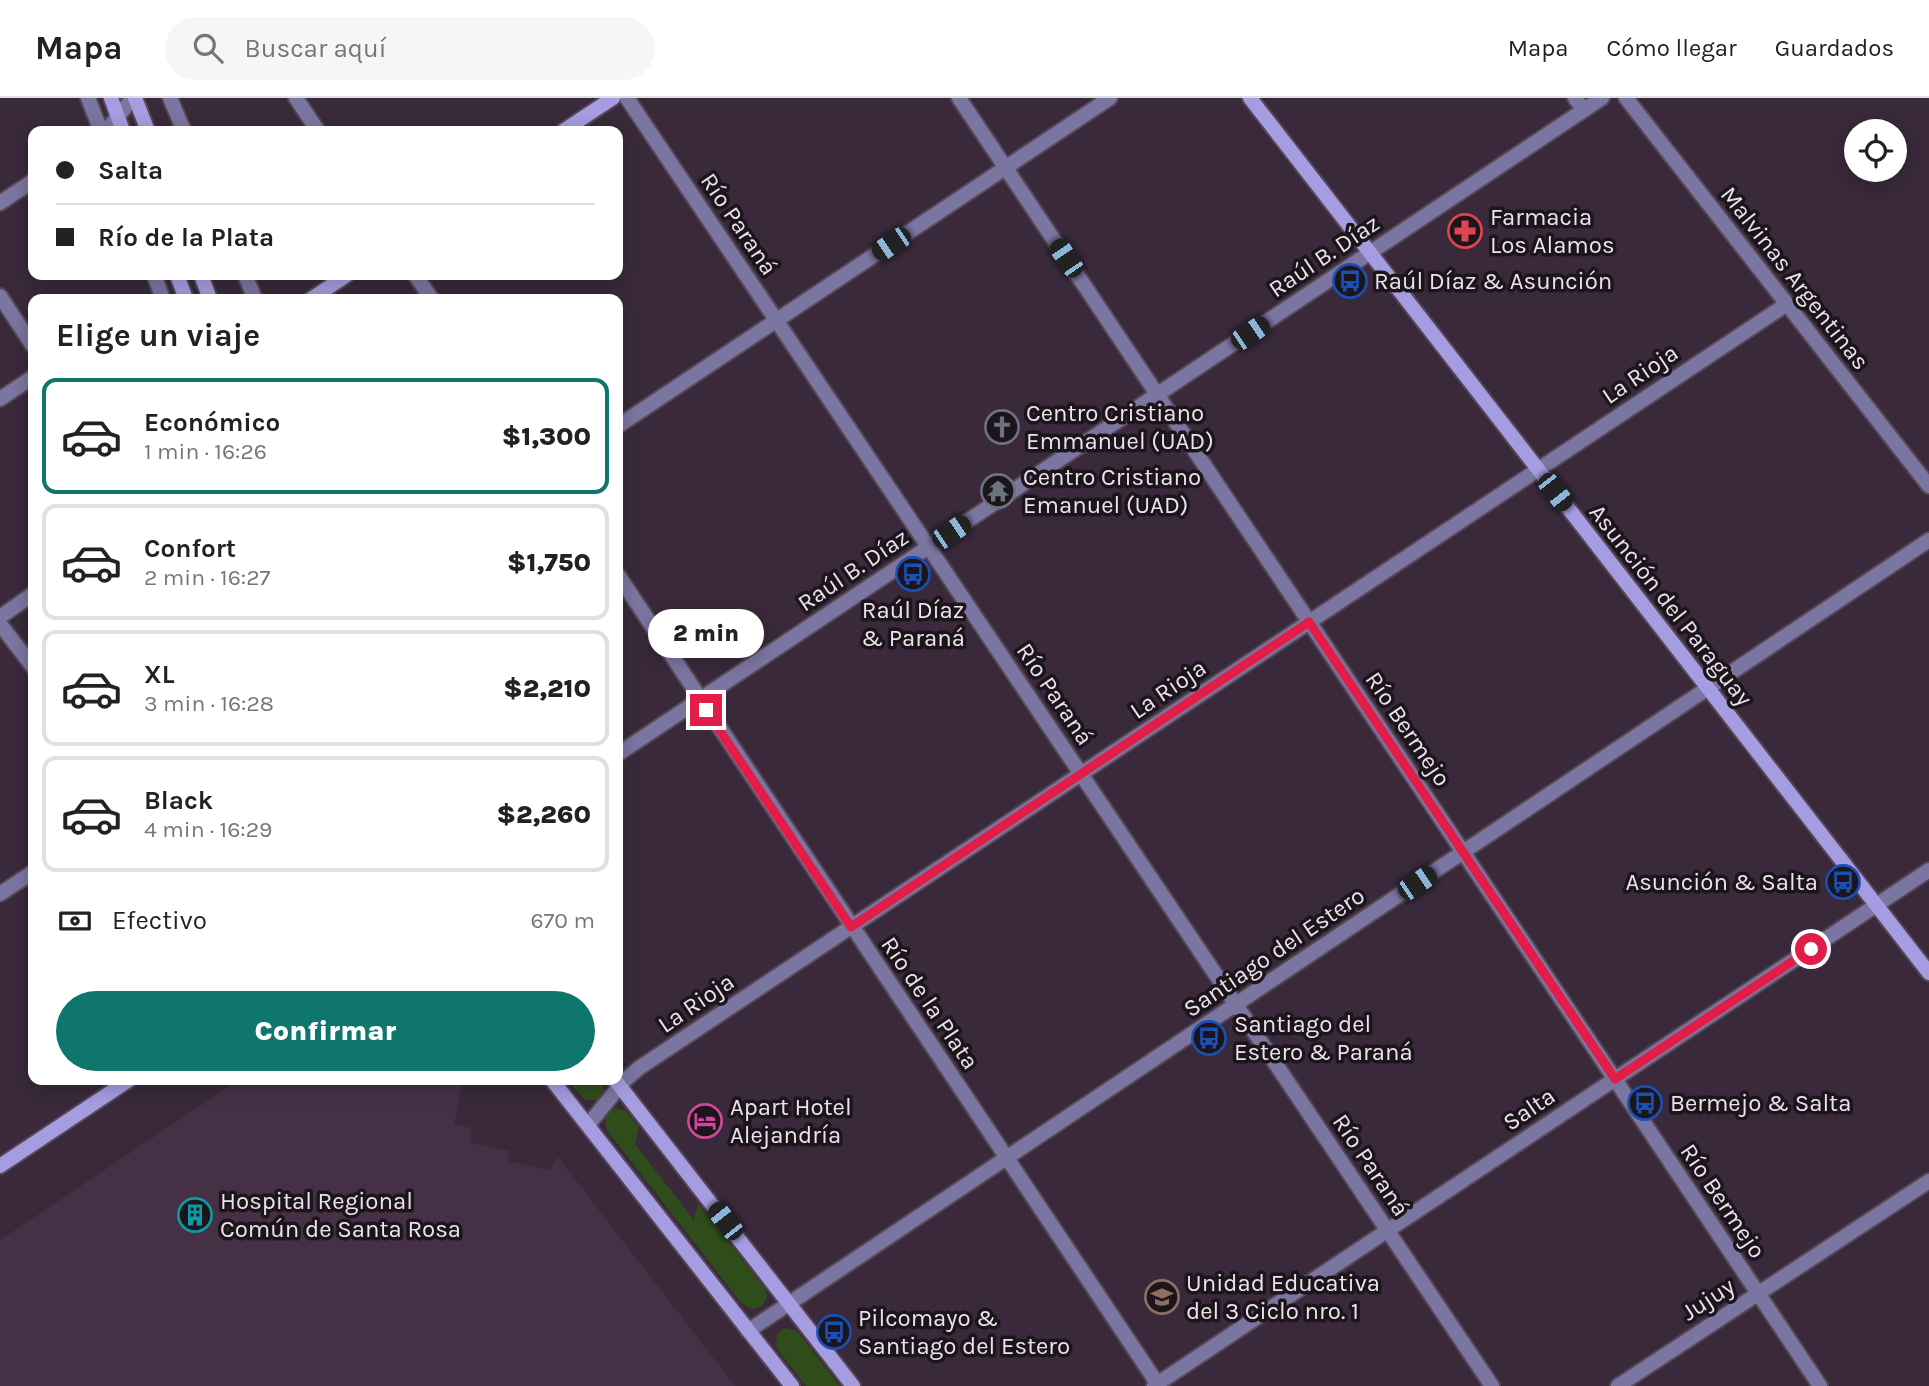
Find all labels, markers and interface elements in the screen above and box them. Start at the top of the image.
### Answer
search box [165,17,655,80]
text: Mapa [35,29,123,67]
icon: search [189,29,227,67]
text: Buscar aquí [245,33,386,64]
text: Mapa [1508,34,1568,62]
text: Cómo llegar [1606,34,1737,62]
text: Guardados [1775,34,1894,62]
map controls [1844,119,1907,182]
button: locate [1844,119,1907,182]
text: Salta [98,155,163,186]
street label: Río Paraná [695,168,783,280]
street label: Malvinas Argentinas [1715,181,1875,375]
place label: Farmacia Los Alamos [1490,203,1615,259]
street label: Raúl B. Díaz [1263,209,1385,303]
pharmacy icon: Farmacia Los Alamos [1446,212,1484,250]
text: Río de la Plata [98,222,274,253]
car [868,224,915,264]
car [1046,235,1087,281]
bus stop icon: Raúl Díaz & Asunción [1331,262,1369,300]
place label: Raúl Díaz & Asunción [1374,267,1612,295]
car [1227,313,1274,353]
text: Elige un viaje [56,317,260,354]
street label: La Rioja [1597,338,1683,410]
place label: Centro Cristiano Emmanuel (UAD) [1026,399,1214,455]
icon: car [60,405,123,468]
text: Económico [144,407,280,438]
church icon: Centro Cristiano Emmanuel (UAD) [983,408,1021,446]
text: $1,300 [502,421,591,452]
text: 1 min · 16:26 [144,438,267,465]
place label: Centro Cristiano Emanuel (UAD) [1023,463,1201,519]
car [1534,469,1577,515]
temple icon: Centro Cristiano Emanuel (UAD) [979,472,1017,510]
street label: Asunción del Paraguay [1584,499,1758,711]
car [928,512,975,552]
street label: Raúl B. Díaz [792,523,914,617]
icon: car [60,531,123,594]
text: Confort [144,533,236,564]
text: $1,750 [507,547,591,578]
bus stop icon: Raúl Díaz & Paraná [894,555,932,593]
text: 2 min · 16:27 [144,564,270,591]
place label: Raúl Díaz & Paraná [861,596,965,652]
callout: 2 min [648,608,764,658]
text: 2 min [673,620,739,647]
street label: Río Paraná [1011,638,1099,750]
street label: La Rioja [1125,653,1211,725]
icon: car [60,657,123,720]
text: XL [144,659,175,690]
street label: Río Bermejo [1359,666,1457,792]
text: $2,210 [503,673,591,704]
text: 3 min · 16:28 [144,690,274,717]
route end [690,694,722,726]
icon: car [60,783,123,846]
text: Black [144,785,213,816]
text: $2,260 [497,799,591,830]
text: 4 min · 16:29 [144,816,272,843]
car [1394,863,1441,903]
bus stop icon: Asunción & Salta [1824,863,1862,901]
place label: Asunción & Salta [1625,868,1818,896]
street label: Santiago del Estero [1178,881,1370,1023]
icon: cash [56,902,94,940]
text: Efectivo [112,905,207,936]
text: 670 m [530,907,595,934]
street label: Río de la Plata [875,931,985,1075]
route start [1795,933,1827,965]
street label: La Rioja [653,967,739,1039]
button: Confirmar [56,991,595,1071]
place label: Santiago del Estero & Paraná [1234,1010,1413,1066]
bus stop icon: Santiago del Estero & Paraná [1190,1019,1228,1057]
street label: Salta [1498,1082,1560,1136]
bus stop icon: Bermejo & Salta [1626,1084,1664,1122]
place label: Bermejo & Salta [1670,1089,1851,1117]
place label: Apart Hotel Alejandría [730,1093,852,1149]
hotel icon: Apart Hotel Alejandría [686,1102,724,1140]
street label: Río Paraná [1327,1109,1415,1221]
street label: Río Bermejo [1674,1138,1772,1264]
place label: Hospital Regional Común de Santa Rosa [220,1187,461,1243]
building icon: Hospital Regional Común de Santa Rosa [176,1196,214,1234]
car [704,1198,747,1244]
place label: Unidad Educativa del 3 Ciclo nro. 1 [1186,1269,1380,1325]
street label: Jujuy [1676,1272,1740,1326]
school or university icon: Unidad Educativa del 3 Ciclo nro. 1 [1143,1278,1181,1316]
place label: Pilcomayo & Santiago del Estero [858,1304,1070,1360]
bus stop icon: Pilcomayo & Santiago del Estero [815,1313,853,1351]

